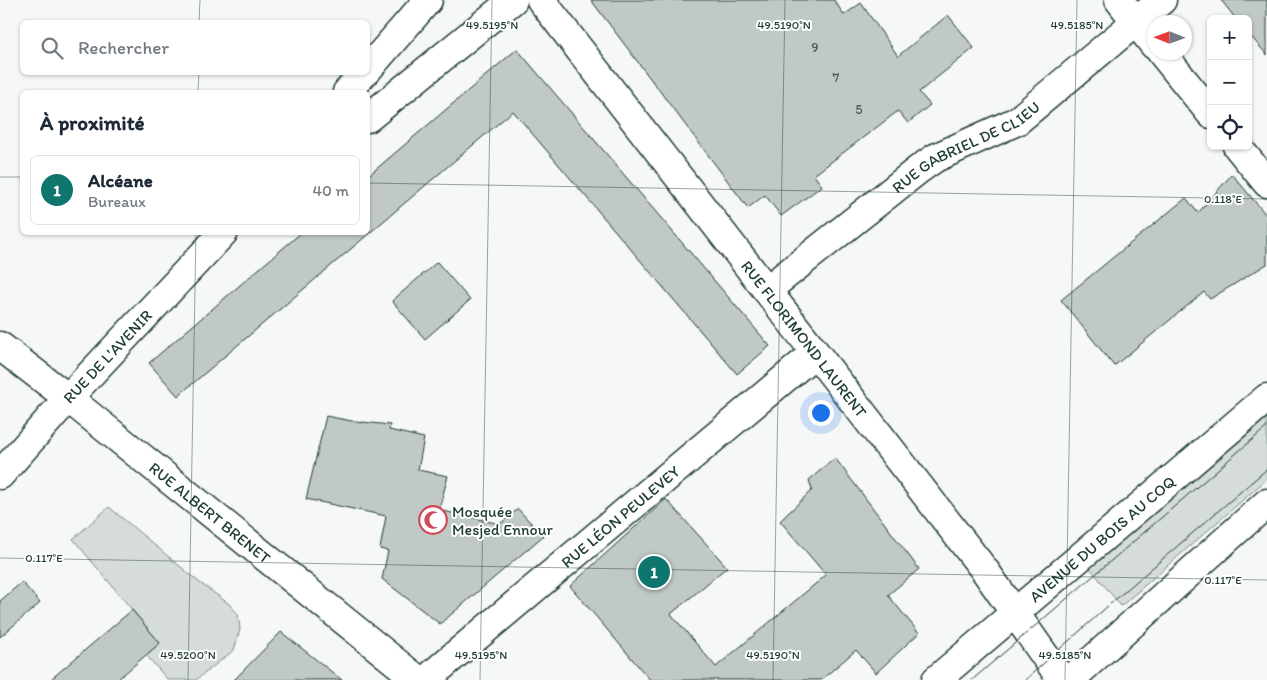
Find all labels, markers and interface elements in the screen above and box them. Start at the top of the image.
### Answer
north arrow [1147,15,1192,60]
map controls [1207,15,1252,150]
button: + [1207,15,1252,60]
text: 49.5195°N [466,18,518,32]
text: 49.5190°N [757,18,811,32]
text: 49.5185°N [1051,18,1103,32]
search box [20,20,370,75]
icon: search [38,34,66,62]
text: Rechercher [78,36,169,59]
house number: 9 [811,39,819,56]
button: − [1207,60,1252,105]
house number: 7 [833,69,840,86]
street label: RUE GABRIEL DE CLIEU [888,97,1043,197]
house number: 5 [855,101,863,118]
button: locate [1207,105,1252,150]
text: À proximité [40,110,145,135]
text: Alcéane [88,169,153,192]
text: 1 [53,181,61,200]
text: 40 m [312,181,349,200]
text: Bureaux [88,192,146,211]
text: 0.118°E [1204,192,1242,206]
street label: RUE FLORIMOND LAURENT [738,256,871,421]
street label: RUE DE L'AVENIR [59,305,156,407]
your location [808,400,834,426]
street label: RUE ALBERT BRENET [145,458,275,567]
street label: RUE LÉON PEULEVEY [557,461,683,571]
street label: AVENUE DU BOIS AU COQ [1025,471,1179,606]
place label: Mosquée Mesjed Ennour [452,502,553,539]
mosque icon: Mosquée Mesjed Ennour [418,505,448,535]
text: 0.117°E [25,551,63,565]
pin: 1 [638,553,670,591]
text: 0.117°E [1204,573,1242,587]
text: 49.5200°N [160,648,216,662]
text: 49.5195°N [455,648,507,662]
text: 49.5190°N [746,648,800,662]
text: 49.5185°N [1039,648,1091,662]

